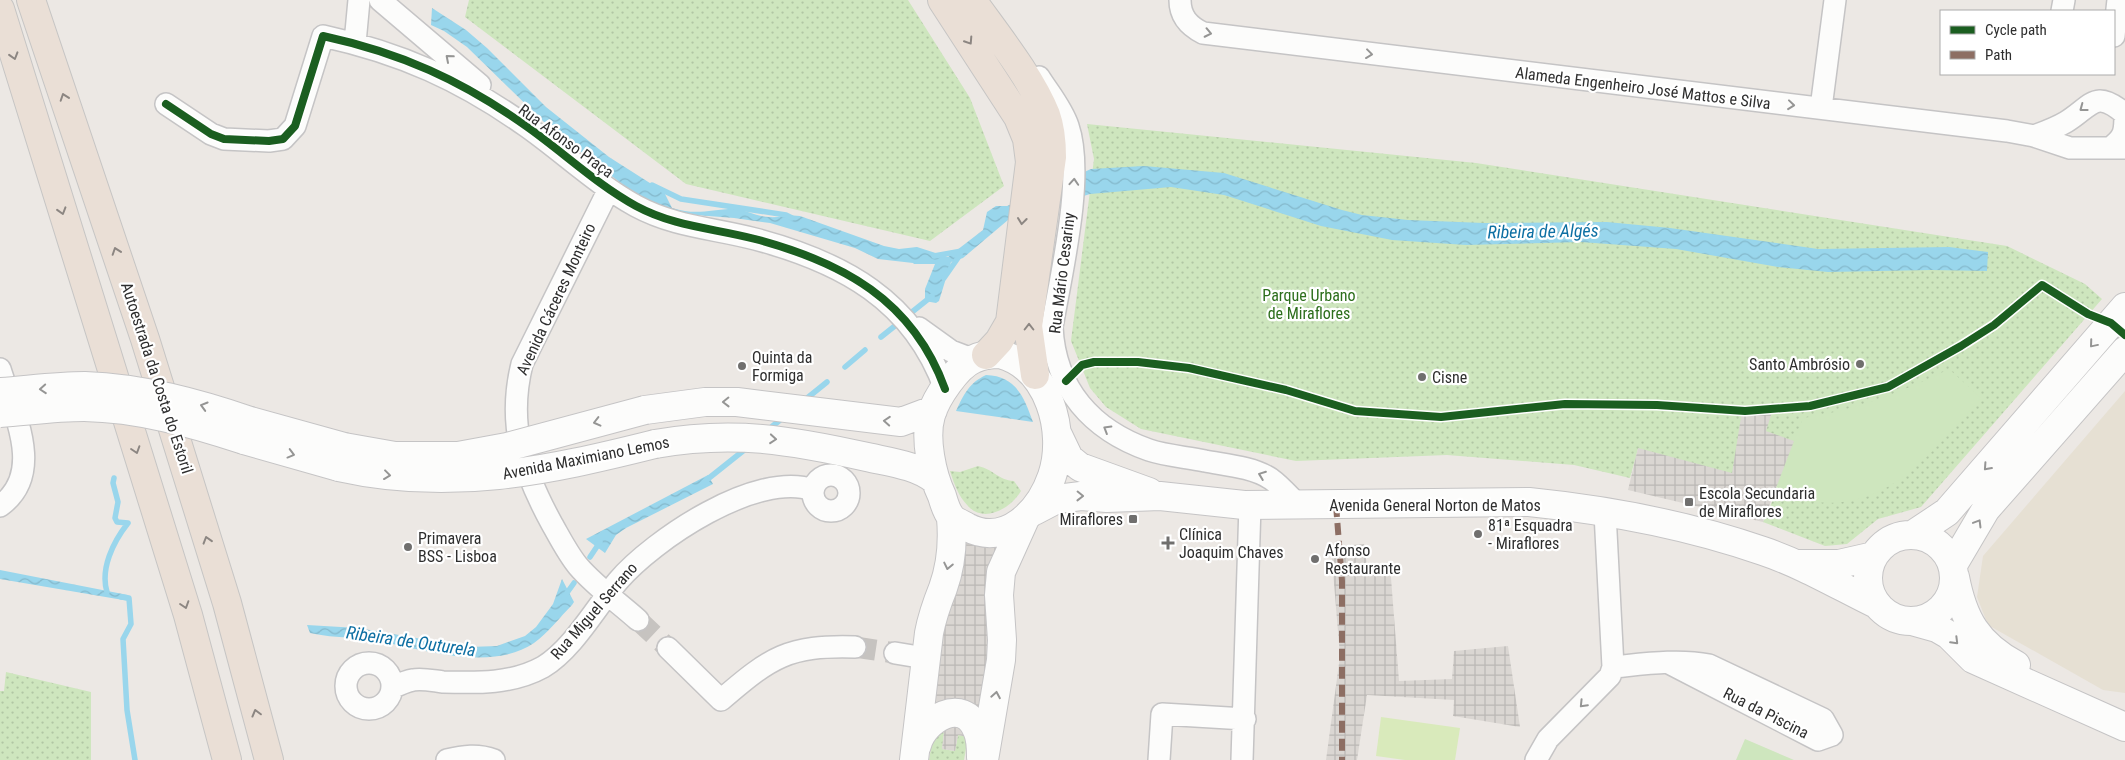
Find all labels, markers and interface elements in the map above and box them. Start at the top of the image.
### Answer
legend [1940,10,2115,75]
text: Cycle path [1985,21,2047,39]
one-way arrow [1203,28,1212,38]
one-way arrow [963,35,972,44]
text: Path [1985,46,2012,64]
one-way arrow [1365,48,1373,59]
one-way arrow [9,51,19,59]
one-way arrow [446,54,455,63]
street label: Alameda Engenheiro José Mattos e Silva [1514,63,1772,113]
one-way arrow [60,93,70,102]
one-way arrow [1787,99,1795,110]
street label: Rua Afonso Praça [515,100,617,182]
one-way arrow [2079,102,2089,111]
one-way arrow [1068,178,1079,186]
one-way arrow [56,207,66,215]
street label: Rua Mário Cesariny [1045,211,1079,335]
one-way arrow [1017,218,1028,226]
street label: Avenida Cáceres Monteiro [512,220,600,378]
water label: Ribeira de Algés [1487,220,1599,242]
one-way arrow [112,247,122,256]
street label: Autoestrada da Costa do Estoril [117,280,197,476]
park label: Parque Urbano de Miraflores [1262,286,1356,323]
one-way arrow [1024,323,1034,330]
one-way arrow [2090,338,2098,347]
place label: Quinta da Formiga [752,348,812,385]
place label: Santo Ambrósio [1749,355,1850,374]
marker: Santo Ambrósio [1854,358,1866,370]
marker: Quinta da Formiga [736,360,748,372]
place label: Cisne [1432,368,1467,387]
marker: Cisne [1416,371,1428,383]
one-way arrow [39,384,47,395]
one-way arrow [722,397,730,407]
one-way arrow [200,401,208,411]
one-way arrow [883,415,891,426]
one-way arrow [593,416,602,427]
one-way arrow [1103,426,1112,436]
street label: Avenida Maximiano Lemos [501,432,671,484]
one-way arrow [769,433,777,444]
one-way arrow [130,445,140,454]
one-way arrow [286,449,294,459]
one-way arrow [1984,462,1993,471]
one-way arrow [383,469,391,480]
one-way arrow [1258,471,1266,481]
place label: Escola Secundaria de Miraflores [1699,484,1815,521]
one-way arrow [1076,491,1084,501]
street label: Avenida General Norton de Matos [1329,496,1541,515]
marker: Escola Secundaria de Miraflores [1683,496,1695,508]
place label: Miraflores [1059,510,1123,529]
marker: Miraflores [1127,513,1139,525]
place label: 81ª Esquadra - Miraflores [1488,516,1573,553]
one-way arrow [1972,519,1982,528]
place label: Clínica Joaquim Chaves [1179,525,1283,562]
marker: 81ª Esquadra - Miraflores [1472,528,1484,540]
place label: Primavera BSS - Lisboa [418,529,497,566]
one-way arrow [203,536,213,544]
marker: Clínica Joaquim Chaves [1161,536,1175,550]
marker: Primavera BSS - Lisboa [402,541,414,553]
place label: Afonso Restaurante [1325,541,1401,578]
marker: Afonso Restaurante [1309,553,1321,565]
street label: Rua Miguel Serrano [547,559,641,663]
one-way arrow [944,562,954,571]
one-way arrow [179,600,189,609]
water label: Ribeira de Outurela [345,622,477,660]
one-way arrow [1949,635,1958,644]
street label: Rua da Piscina [1720,683,1812,743]
one-way arrow [990,690,1000,699]
one-way arrow [1580,698,1589,707]
one-way arrow [252,709,262,717]

